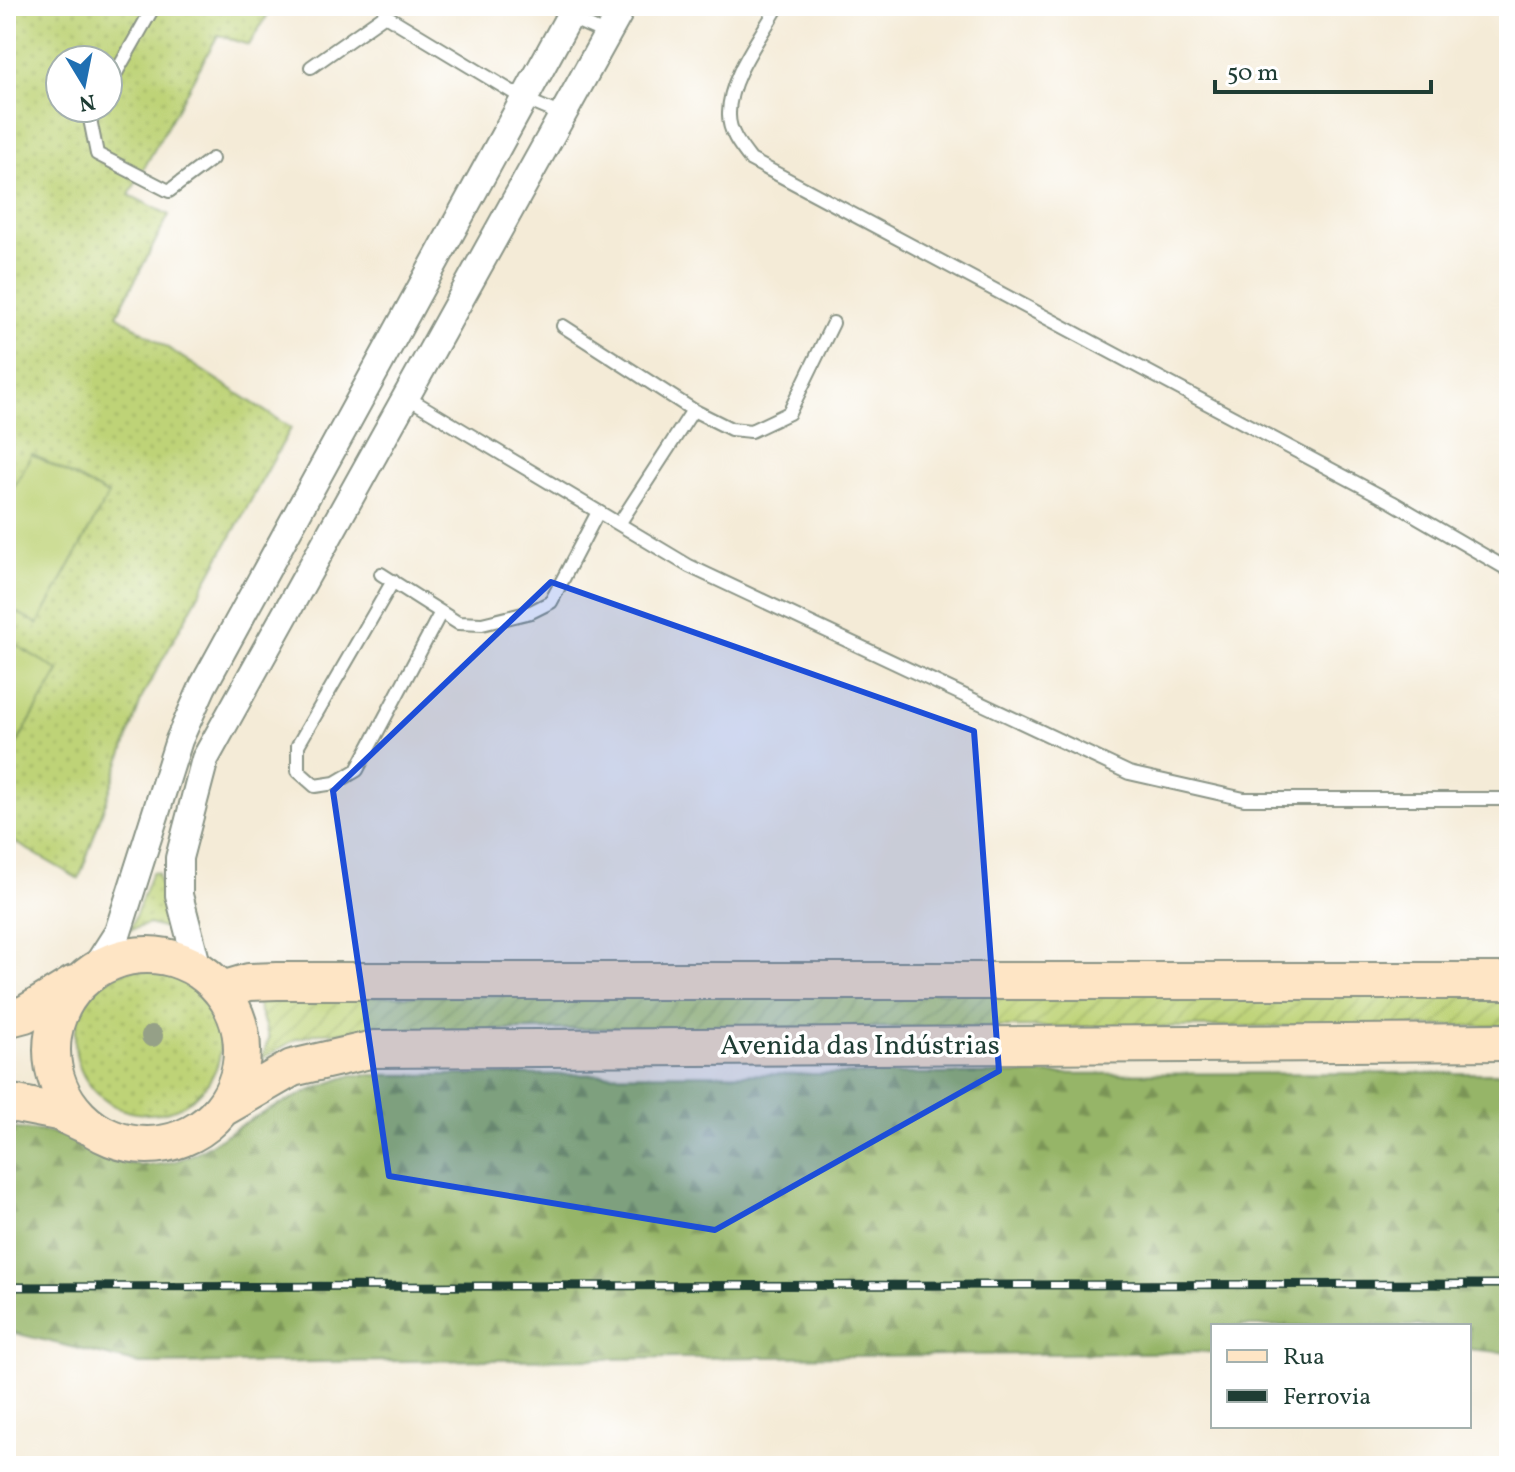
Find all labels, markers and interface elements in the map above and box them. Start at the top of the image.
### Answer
north arrow [44,44,124,124]
scale bar [1215,44,1431,94]
text: 50 m [1227,57,1279,91]
text: N [76,85,98,118]
street label: Avenida das Indústrias [720,1027,1000,1066]
legend [1211,1324,1471,1428]
text: Rua [1283,1341,1325,1375]
text: Ferrovia [1283,1381,1371,1415]

